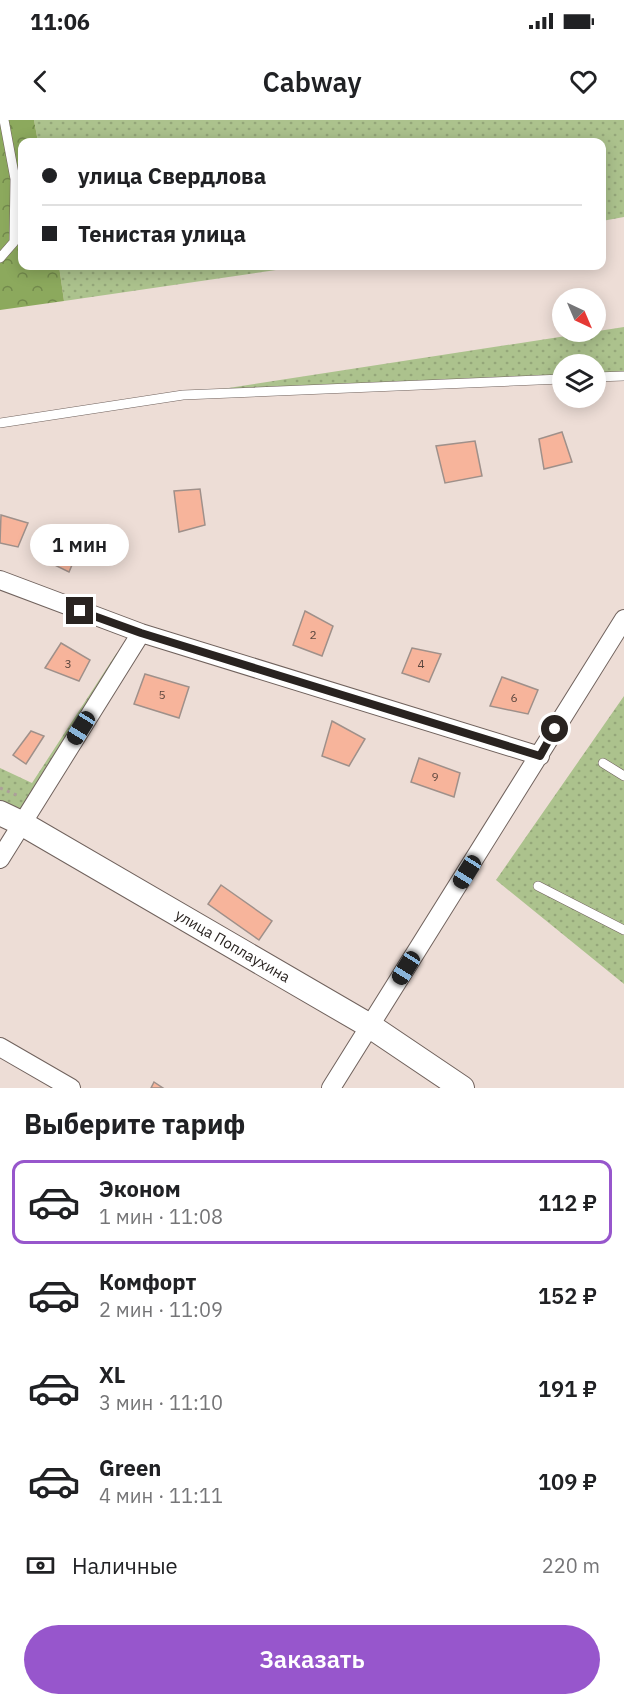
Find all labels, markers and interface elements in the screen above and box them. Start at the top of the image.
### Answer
text: 11:06 [30,7,90,36]
text: Cabway [262,64,362,99]
icon: back [24,65,57,98]
icon: heart [567,65,600,98]
text: улица Свердлова [78,161,266,190]
text: Тенистая улица [78,219,246,248]
north arrow [552,288,606,342]
map controls [552,288,606,408]
button: layers [552,354,606,408]
callout: 1 мин [31,524,130,566]
text: 1 мин [52,531,107,558]
route end [66,597,93,624]
house number: 2 [309,627,317,642]
house number: 3 [64,656,72,671]
house number: 4 [417,656,425,671]
house number: 5 [158,687,166,702]
house number: 6 [510,690,518,705]
car [64,708,98,748]
route start [541,715,568,742]
house number: 9 [431,769,439,784]
car [450,852,484,892]
street label: улица Поплаухина [172,905,294,986]
car [389,948,423,988]
text: Выберите тариф [24,1106,245,1141]
text: Эконом [99,1174,181,1203]
icon: car [27,1175,81,1229]
text: 112 ₽ [538,1188,597,1217]
text: 1 мин · 11:08 [99,1203,223,1230]
text: Комфорт [99,1267,196,1296]
icon: car [27,1268,81,1322]
text: 152 ₽ [538,1281,597,1310]
text: 2 мин · 11:09 [99,1296,223,1323]
text: XL [99,1360,125,1389]
icon: car [27,1361,81,1415]
text: 191 ₽ [538,1374,597,1403]
text: 3 мин · 11:10 [99,1389,223,1416]
text: Green [99,1453,161,1482]
icon: car [27,1454,81,1508]
text: 109 ₽ [538,1467,597,1496]
text: 4 мин · 11:11 [99,1482,223,1509]
icon: cash [24,1549,57,1582]
text: Наличные [72,1551,178,1580]
text: 220 m [542,1552,600,1579]
button: Заказать [24,1625,600,1694]

